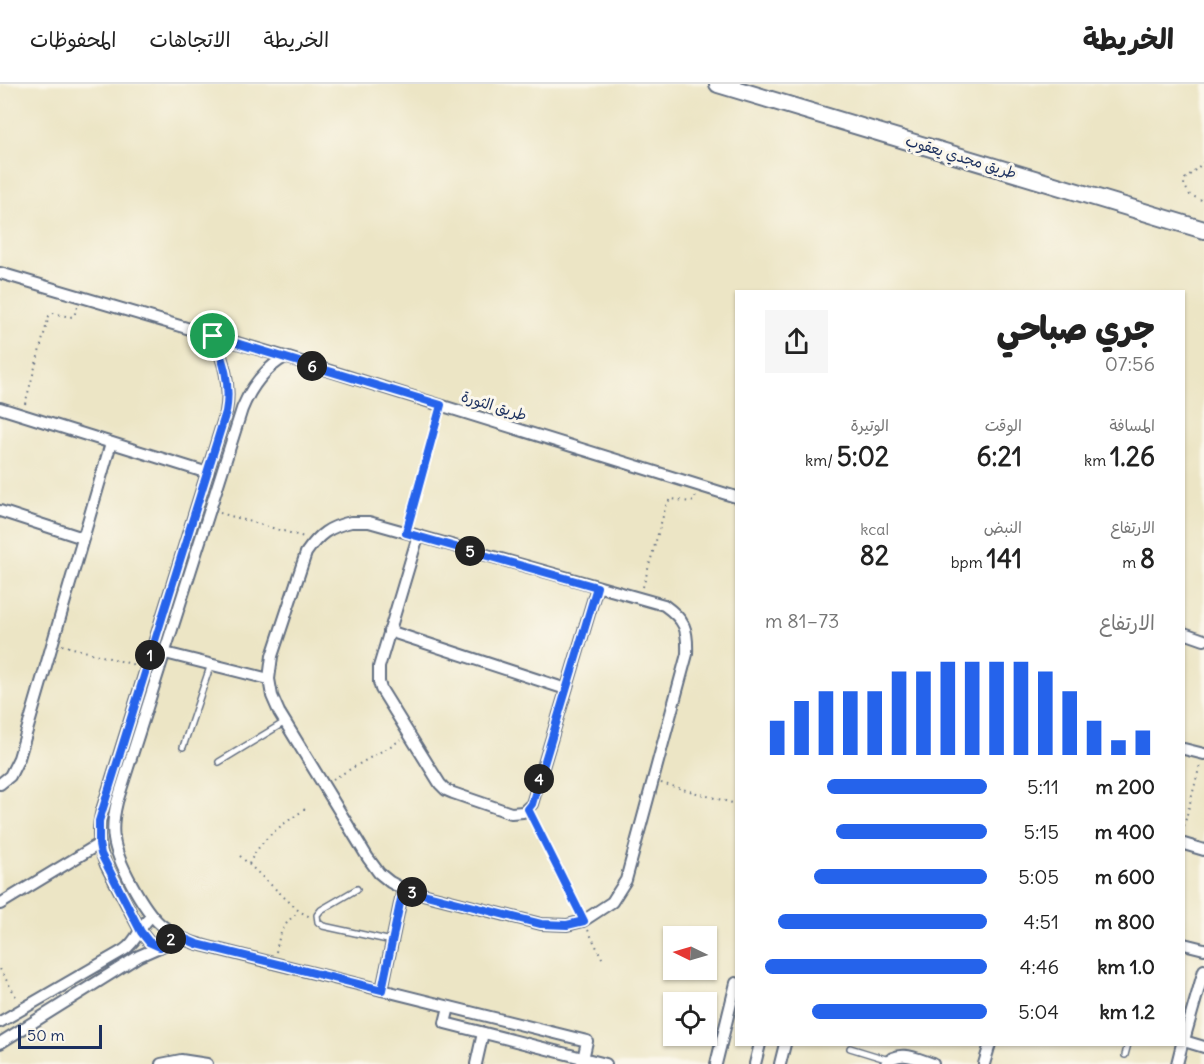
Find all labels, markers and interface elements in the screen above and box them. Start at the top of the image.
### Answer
text: الخريطة [1083,21,1174,57]
text: المحفوظات [30,26,116,53]
text: الاتجاهات [149,26,231,53]
text: الخريطة [264,26,329,53]
street label: طريق مجدي يعقوب [903,131,1019,184]
text: جري صباحي [997,307,1155,349]
pin [187,310,238,361]
button: share [765,310,828,373]
icon: arrive [196,319,229,352]
pin: 6 [297,351,327,381]
text: 07:56 [1105,351,1155,376]
text: 6 [307,356,317,376]
street label: طريق الثورة [459,387,529,425]
text: الوتيرة [850,415,889,435]
text: الوقت [985,415,1022,435]
text: المسافة [1109,415,1155,435]
text: 5:02 [837,440,889,473]
text: 6:21 [977,440,1022,473]
text: 1.26 [1110,440,1155,473]
text: /km [805,450,837,470]
text: km [1084,450,1110,470]
text: النبض [984,517,1022,537]
text: الارتفاع [1110,517,1155,537]
text: kcal [860,519,889,539]
pin: 5 [455,536,485,566]
text: 82 [860,539,889,572]
text: 5 [465,541,475,561]
text: 141 [987,542,1022,575]
text: 8 [1140,542,1155,575]
text: bpm [951,552,987,572]
text: m [1122,552,1140,572]
text: 73–81 m [765,608,839,633]
text: الارتفاع [1099,610,1155,635]
pin: 1 [135,640,165,670]
text: 1 [147,645,153,665]
pin: 4 [524,764,554,794]
text: 4 [534,769,544,789]
text: 5:11 [1027,774,1059,799]
text: 200 m [1095,774,1155,799]
text: 5:15 [1024,819,1059,844]
text: 400 m [1095,819,1155,844]
text: 5:05 [1018,864,1059,889]
text: 600 m [1095,864,1155,889]
pin: 3 [397,877,427,907]
text: 3 [407,882,417,902]
text: 4:51 [1023,909,1059,934]
text: 800 m [1095,909,1155,934]
pin: 2 [156,924,186,954]
north arrow [663,926,717,980]
map controls [663,926,717,1046]
text: 2 [167,929,175,949]
text: 4:46 [1020,954,1059,979]
text: 1.0 km [1097,954,1155,979]
button: locate [663,992,717,1046]
text: 5:04 [1018,999,1059,1024]
text: 1.2 km [1099,999,1155,1024]
scale bar [18,1022,102,1050]
text: 50 m [27,1025,65,1045]

